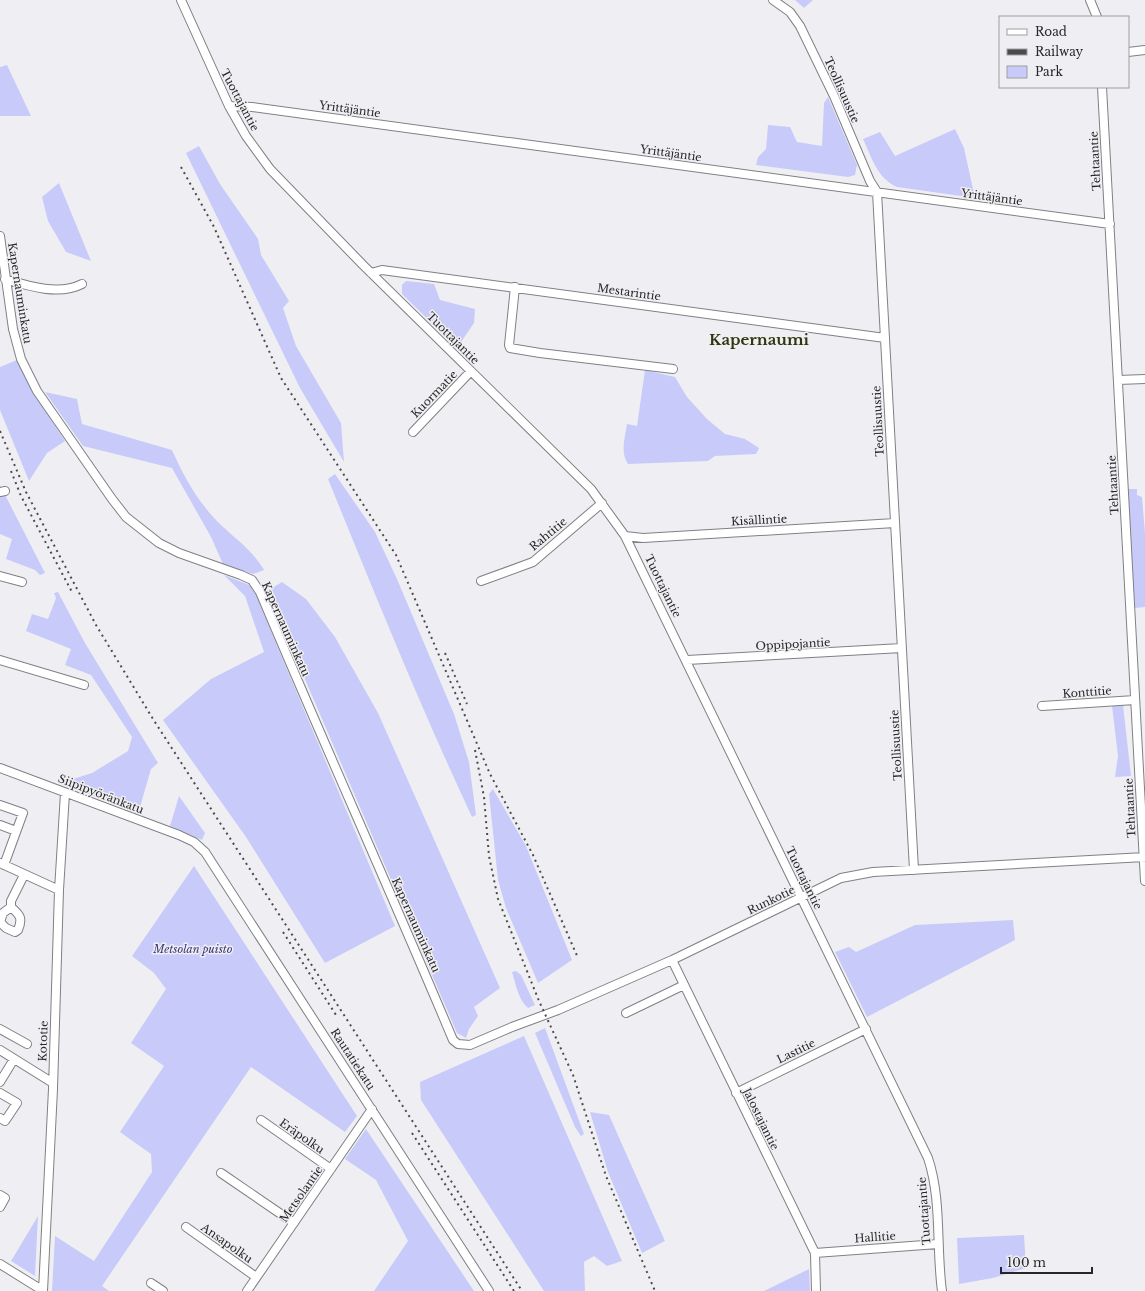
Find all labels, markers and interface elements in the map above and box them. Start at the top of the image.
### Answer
legend [999,16,1129,88]
text: Road [1035,24,1067,39]
text: Railway [1035,44,1084,59]
street label: Teollisuustie [821,55,863,125]
text: Park [1035,64,1063,79]
street label: Tuottajantie [218,67,262,133]
street label: Yrittäjäntie [317,98,382,120]
street label: Tehtaantie [1086,131,1104,191]
street label: Yrittäjäntie [638,142,703,164]
street label: Yrittäjäntie [959,186,1024,208]
street label: Kapernauminkatu [5,241,35,345]
street label: Mestarintie [596,281,662,303]
street label: Tuottajantie [424,309,482,367]
district label: Kapernaumi [709,330,809,349]
street label: Kuormatie [408,367,460,421]
street label: Teollisuustie [869,385,887,457]
street label: Tehtaantie [1104,455,1122,515]
street label: Kisällintie [731,512,787,528]
street label: Rahtitie [526,514,570,554]
street label: Tuottajantie [642,552,684,620]
street label: Kapernauminkatu [259,579,313,679]
street label: Oppipojantie [755,635,831,653]
street label: Konttitie [1062,683,1112,701]
street label: Teollisuustie [887,709,905,781]
street label: Siipipyöränkatu [56,771,146,817]
street label: Tehtaantie [1121,778,1139,838]
street label: Tuottajantie [783,844,825,912]
street label: Kapernauminkatu [389,875,443,975]
street label: Runkotie [745,882,797,918]
park label: Metsolan puisto [152,942,233,956]
street label: Kototie [35,1020,51,1062]
street label: Rautatiekatu [328,1025,379,1093]
street label: Lastitie [774,1036,818,1066]
street label: Jalostajantie [739,1084,782,1152]
street label: Eräpolku [277,1115,328,1157]
street label: Metsolantie [276,1163,326,1225]
street label: Tuottajantie [915,1176,933,1246]
street label: Ansapolku [198,1220,256,1266]
street label: Hallitie [854,1229,896,1245]
scale bar [1001,1249,1092,1275]
text: 100 m [1007,1255,1046,1270]

